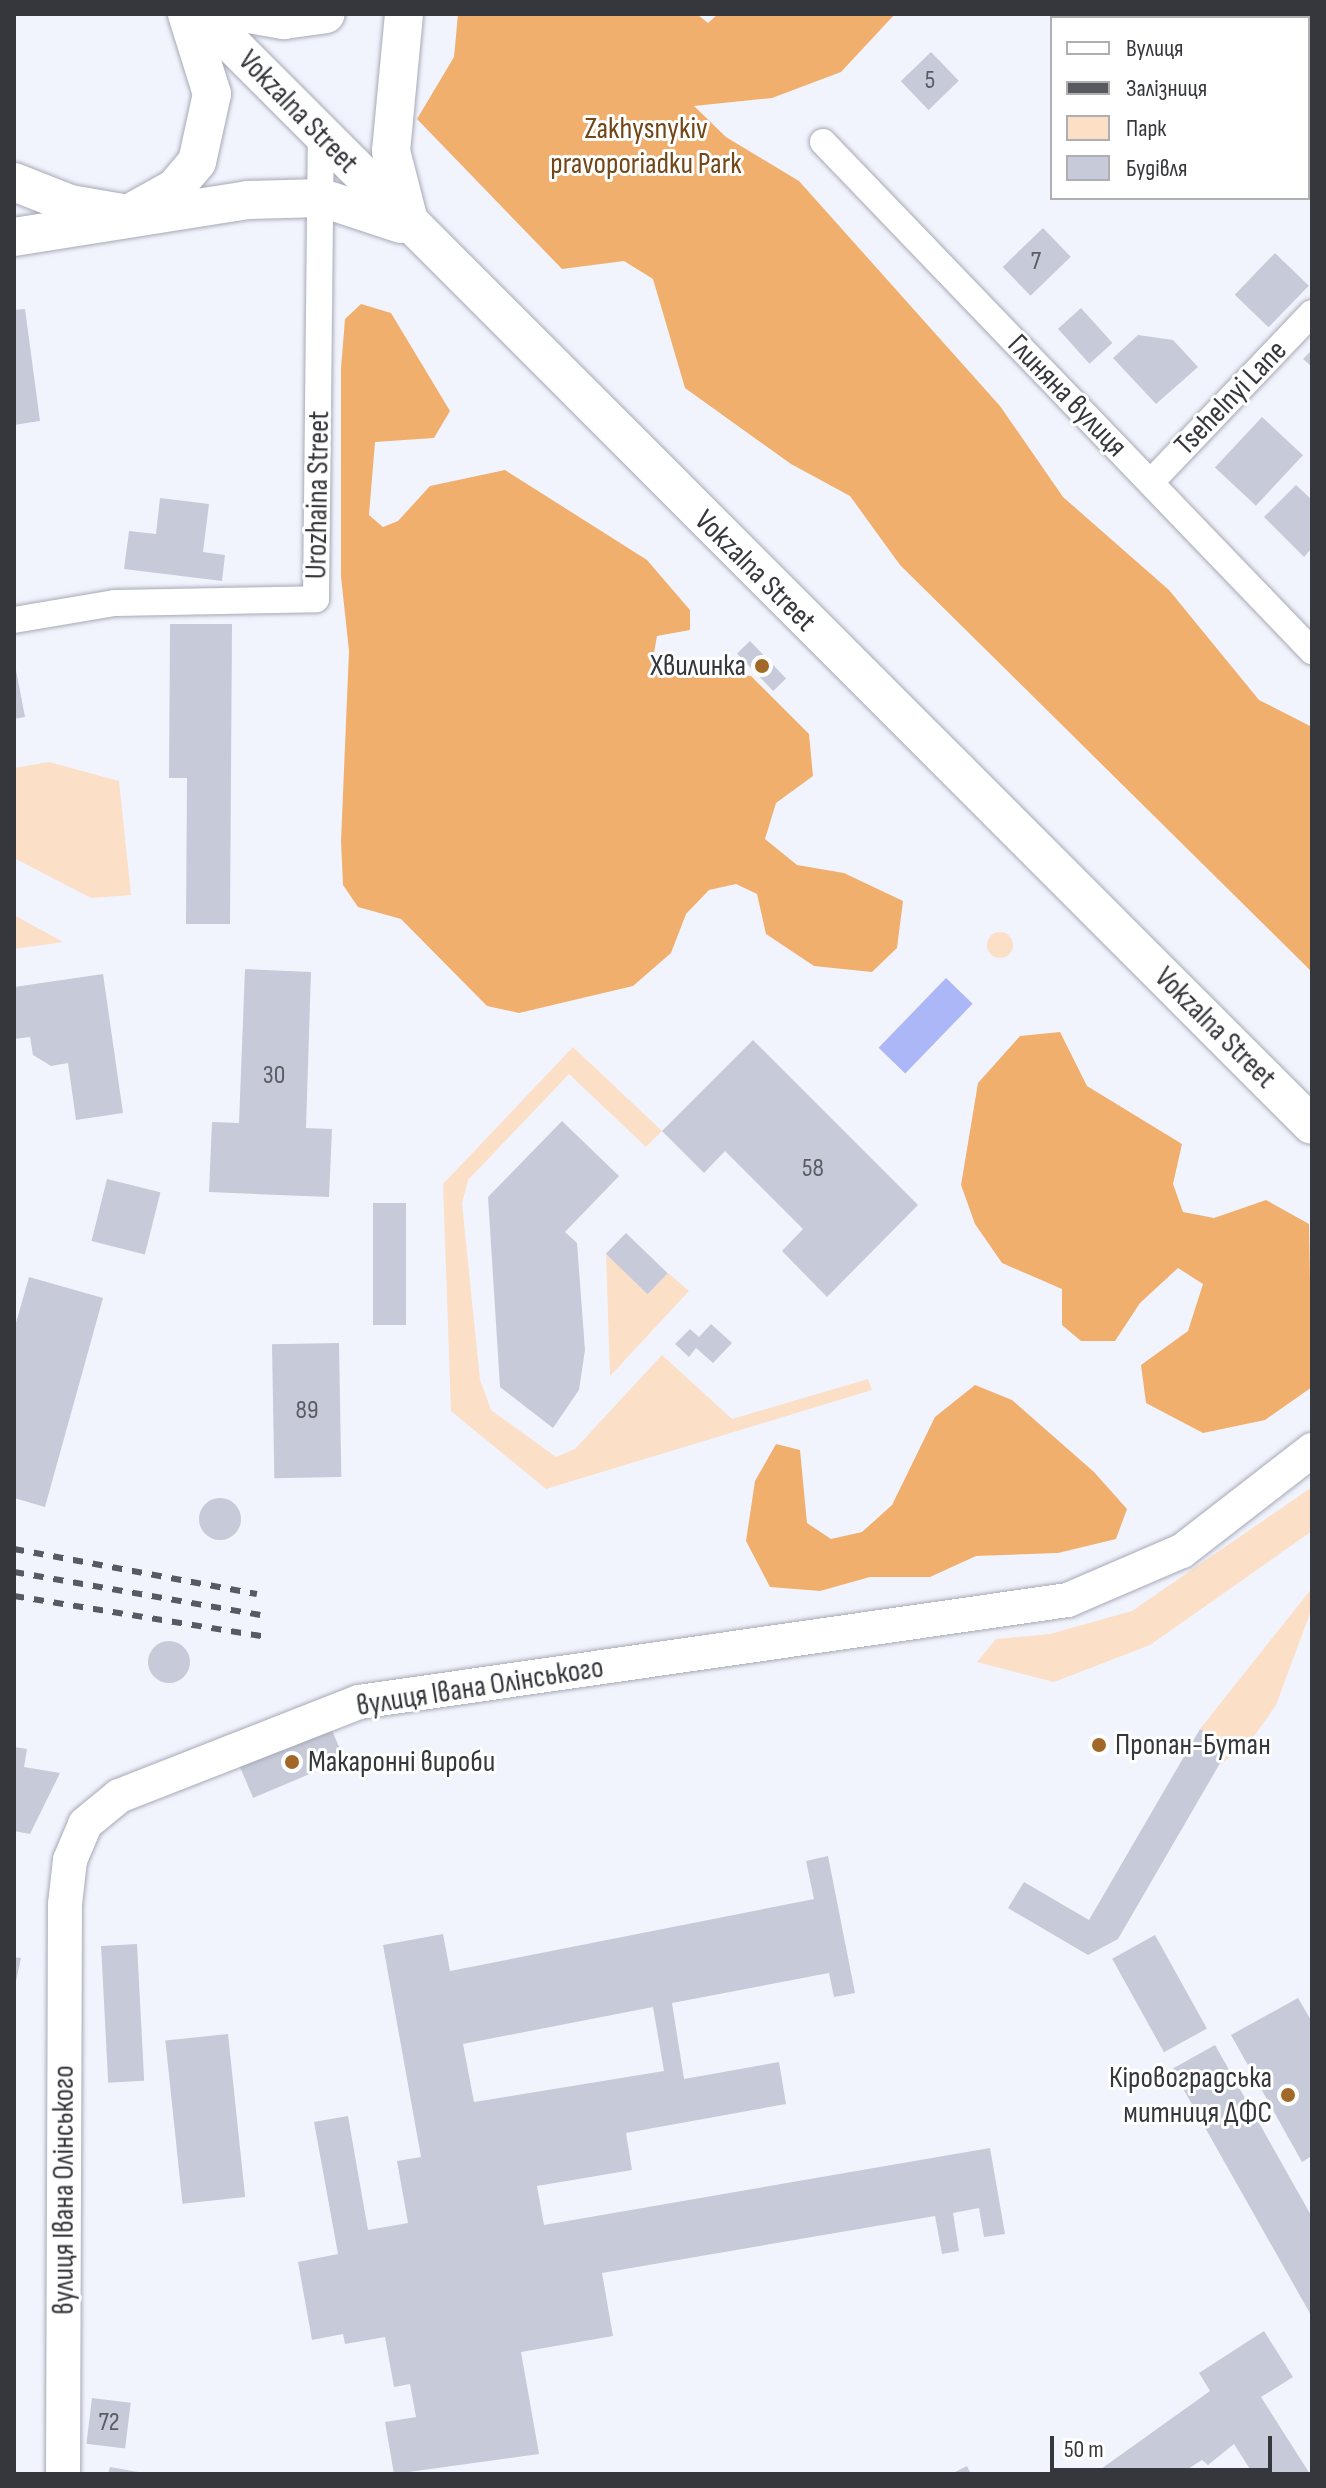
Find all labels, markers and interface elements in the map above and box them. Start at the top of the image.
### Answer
legend [1050,16,1310,200]
text: Вулиця [1126,34,1184,63]
street label: Vokzalna Street [231,43,365,181]
house number: 5 [925,65,935,97]
text: Залізниця [1126,74,1207,103]
park label: Zakhysnykiv pravoporiadku Park [550,111,742,182]
text: Парк [1126,114,1166,143]
text: Будівля [1126,154,1187,183]
house number: 7 [1031,246,1041,278]
street label: Глиняна вулиця [1000,327,1134,465]
street label: Tsehelnyi Lane [1167,333,1295,463]
street label: Urozhaina Street [299,411,337,579]
street label: Vokzalna Street [687,503,823,639]
place label: Хвилинка [650,648,746,684]
marker: Хвилинка [753,657,771,675]
street label: Vokzalna Street [1147,960,1283,1096]
house number: 30 [263,1060,285,1092]
house number: 58 [802,1153,824,1185]
house number: 89 [296,1395,318,1427]
street label: вулиця Івана Олінського [354,1650,606,1724]
place label: Пропан-Бутан [1115,1727,1271,1763]
marker: Пропан-Бутан [1090,1736,1108,1754]
place label: Макаронні вироби [308,1744,495,1780]
marker: Макаронні вироби [283,1753,301,1771]
place label: Кіровоградська митниця ДФС [1109,2060,1272,2130]
street label: вулиця Івана Олінського [46,2065,82,2315]
marker: Кіровоградська митниця ДФС [1279,2086,1297,2104]
house number: 72 [98,2407,120,2439]
scale bar [1054,2420,1276,2470]
text: 50 m [1064,2435,1104,2464]

